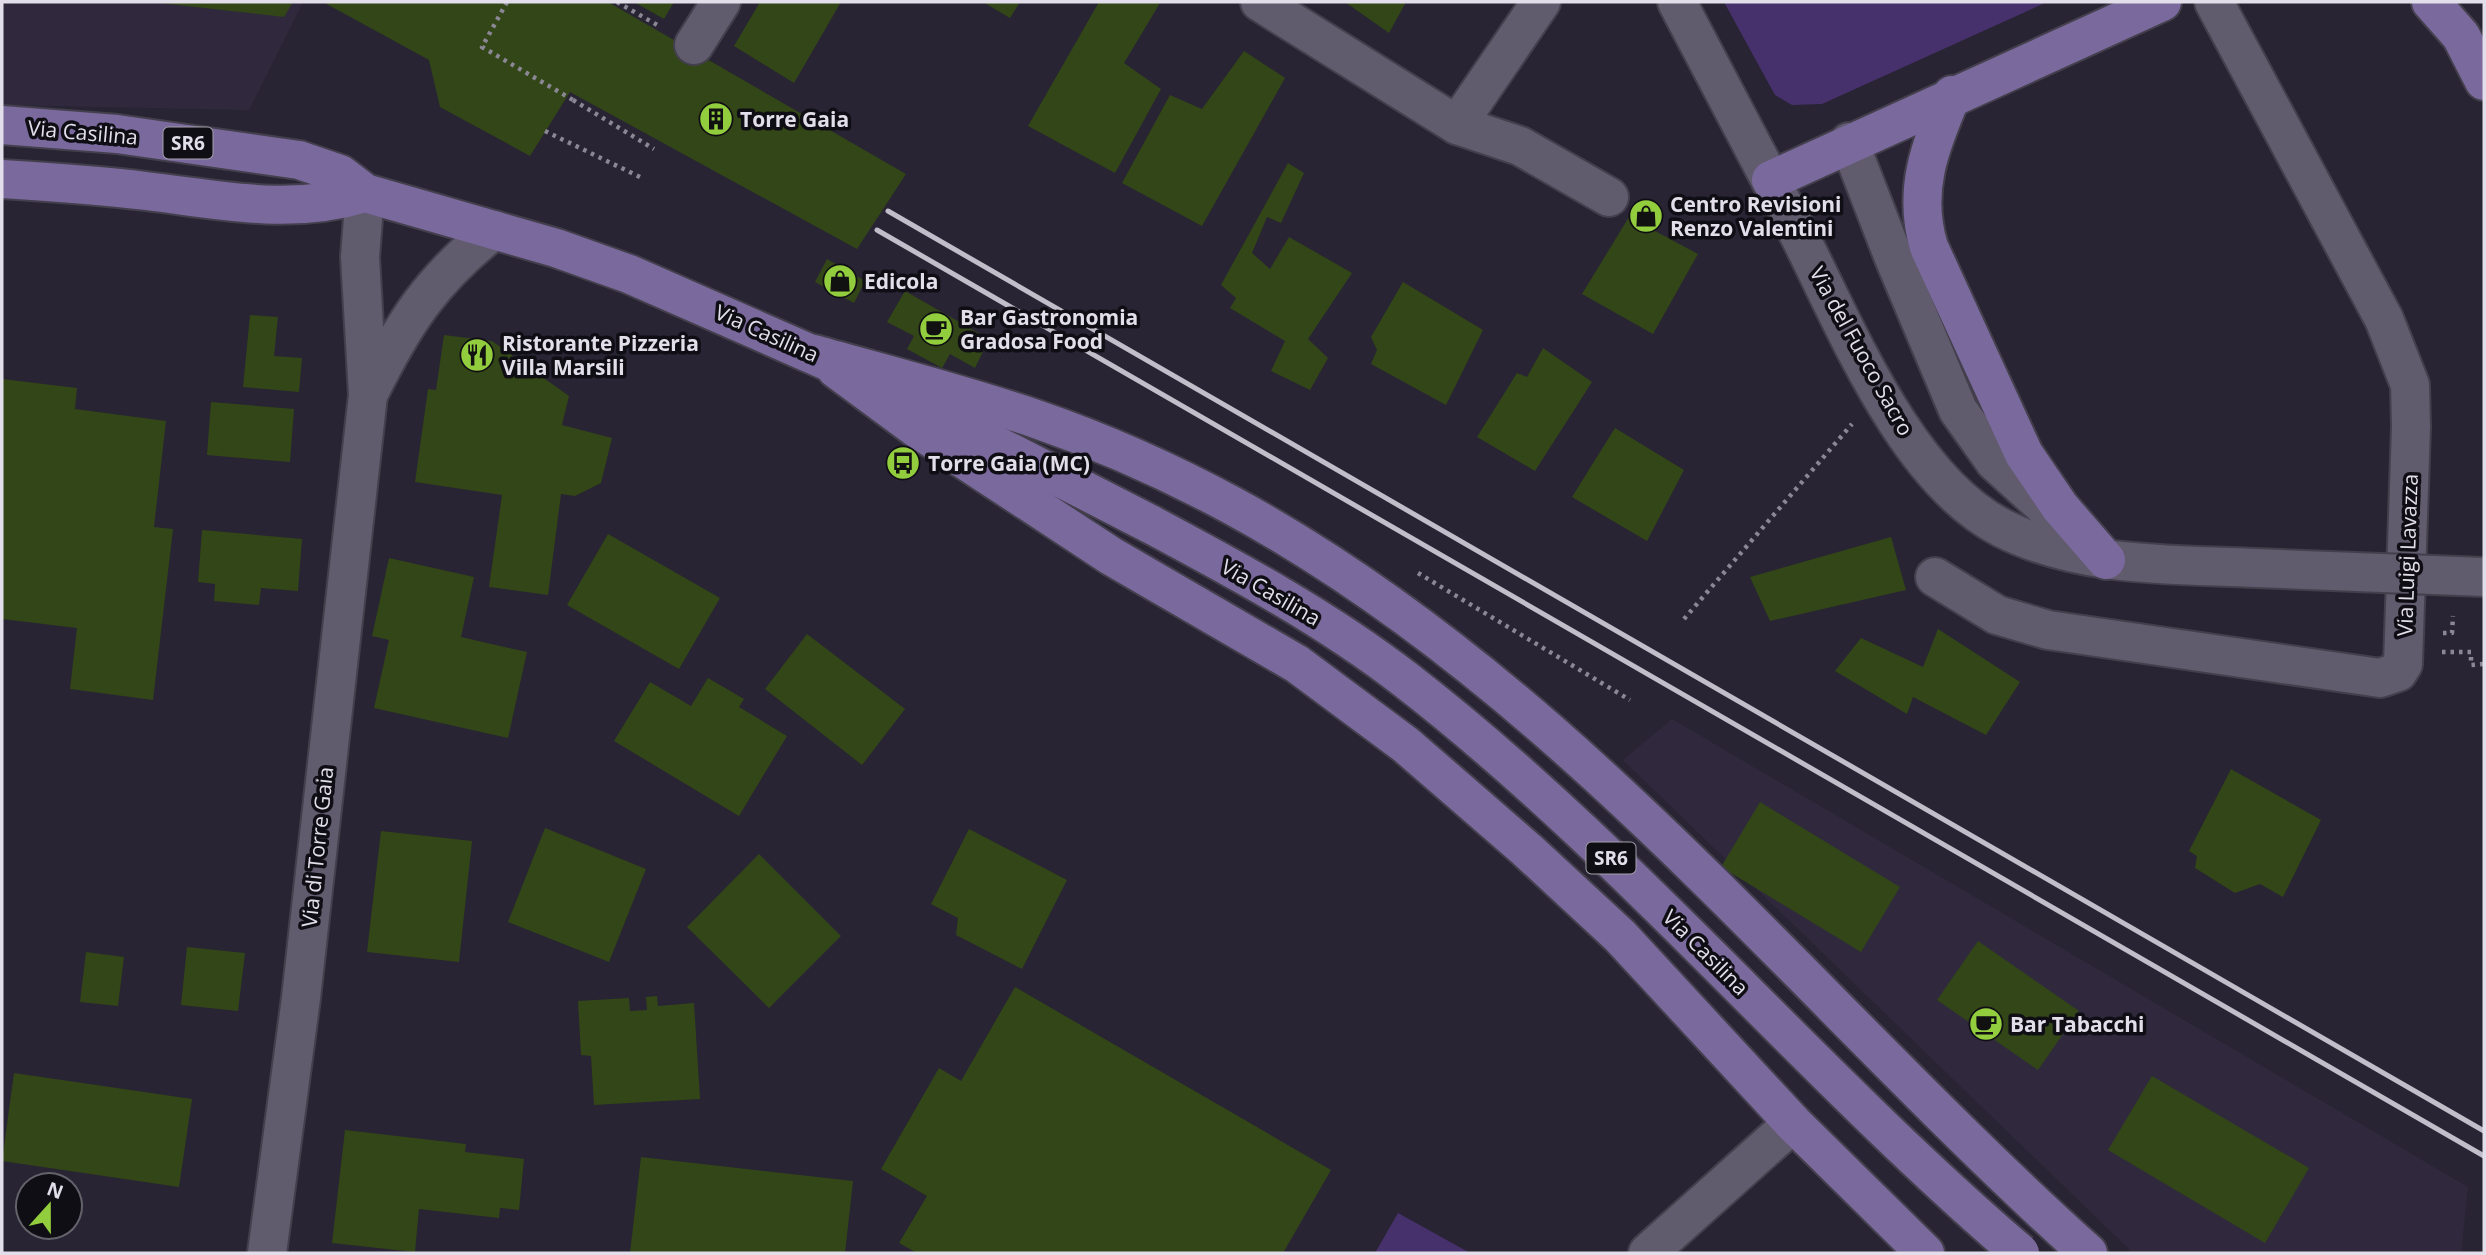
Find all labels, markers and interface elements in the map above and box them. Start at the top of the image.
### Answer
building icon: Torre Gaia [697,100,735,138]
place label: Torre Gaia [740,105,849,133]
street label: Via Casilina [27,113,139,151]
road number: SR6 [164,127,212,158]
place label: Centro Revisioni Renzo Valentini [1670,190,1841,242]
shop icon: Centro Revisioni Renzo Valentini [1627,197,1665,235]
street label: Via del Fuoco Sacro [1804,261,1920,441]
shop icon: Edicola [821,262,859,300]
place label: Edicola [864,267,938,295]
street label: Via Casilina [711,298,823,368]
place label: Bar Gastronomia Gradosa Food [960,303,1138,355]
cafe icon: Bar Gastronomia Gradosa Food [917,310,955,348]
place label: Ristorante Pizzeria Villa Marsili [502,329,699,381]
restaurant icon: Ristorante Pizzeria Villa Marsili [458,336,496,374]
bus stop icon: Torre Gaia (MC) [884,444,922,482]
place label: Torre Gaia (MC) [928,449,1090,477]
street label: Via Luigi Lavazza [2390,473,2424,637]
street label: Via Casilina [1216,552,1326,632]
street label: Via di Torre Gaia [295,765,339,929]
road number: SR6 [1586,842,1636,874]
street label: Via Casilina [1657,903,1755,1001]
cafe icon: Bar Tabacchi [1967,1005,2005,1043]
place label: Bar Tabacchi [2010,1010,2144,1038]
north arrow [14,1171,84,1241]
text: N [43,1175,67,1205]

